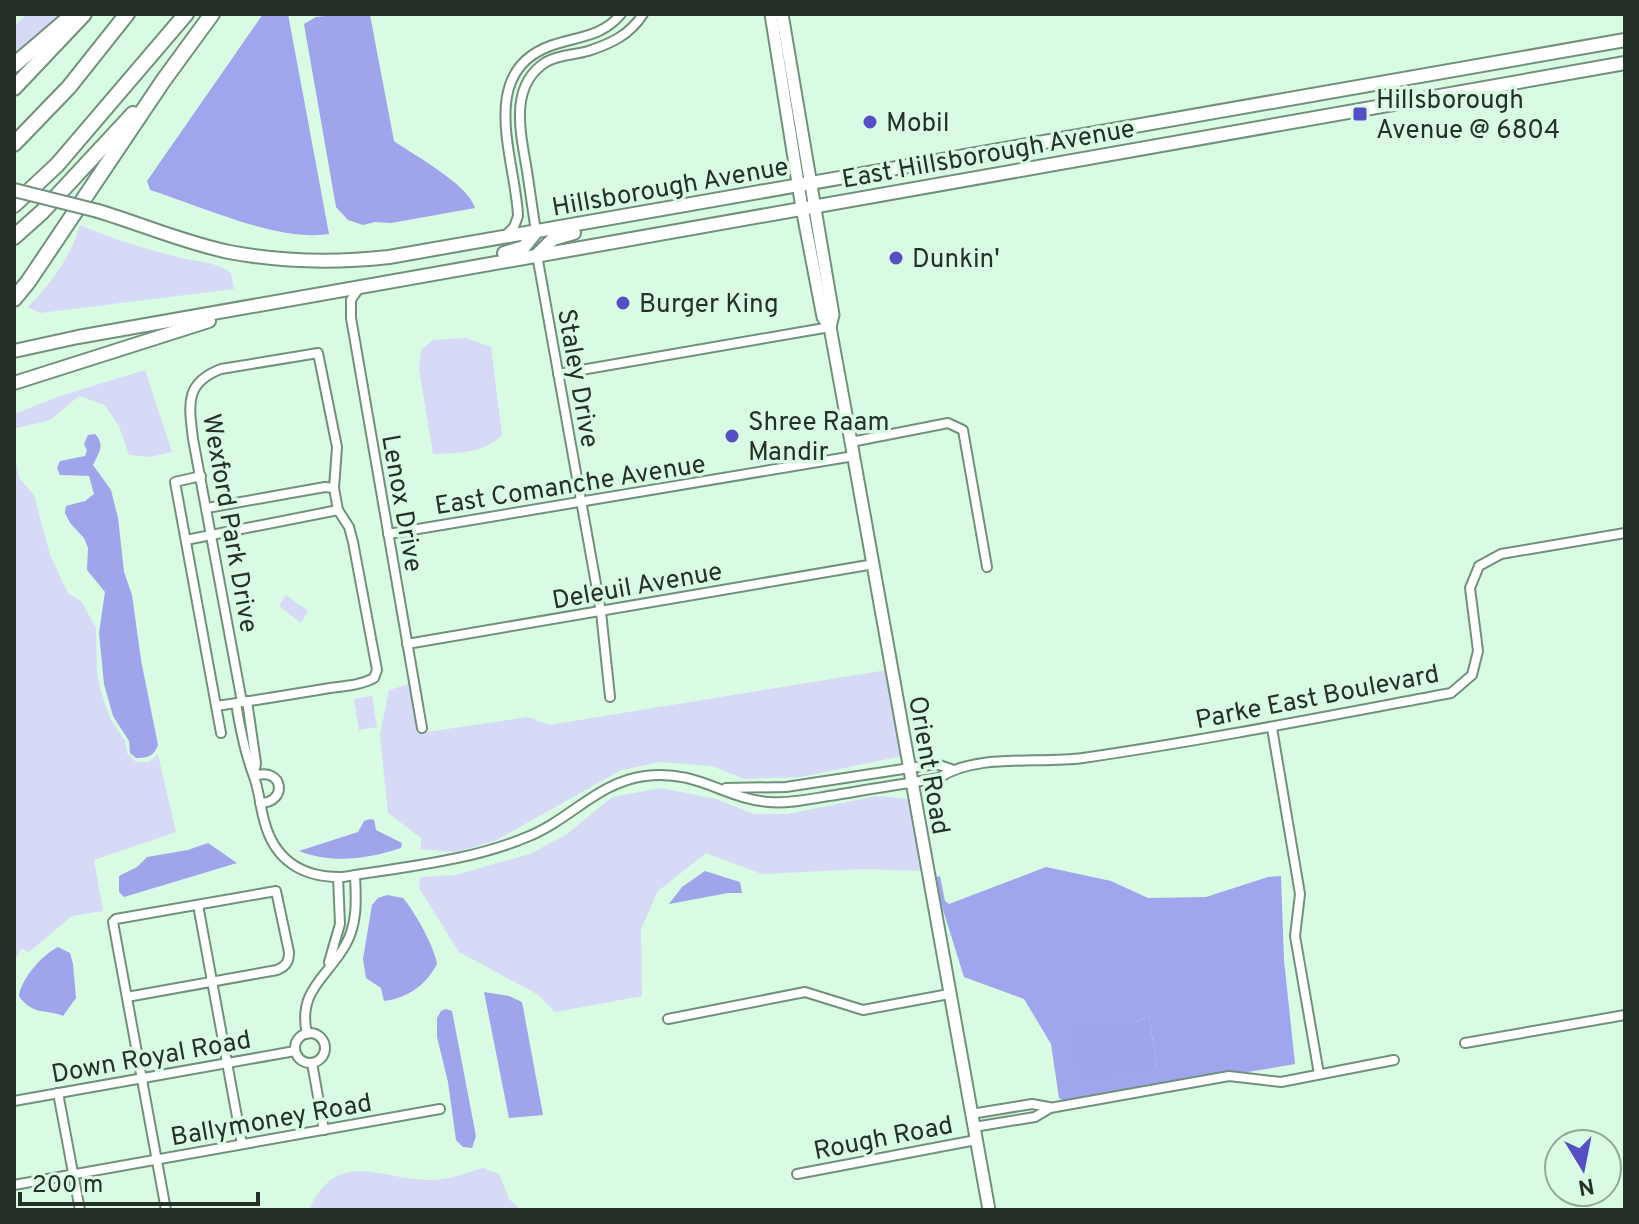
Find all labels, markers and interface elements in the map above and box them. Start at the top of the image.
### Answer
place label: Hillsborough Avenue @ 6804 [1376,85,1560,148]
marker: Hillsborough Avenue @ 6804 [1351,105,1369,123]
place label: Mobil [886,108,950,141]
street label: East Hillsborough Avenue [839,113,1137,197]
marker: Mobil [861,113,879,131]
street label: Hillsborough Avenue [549,151,791,226]
place label: Dunkin' [912,244,1000,277]
marker: Dunkin' [887,249,905,267]
place label: Burger King [639,289,779,322]
marker: Burger King [614,294,632,312]
street label: Staley Drive [548,306,605,450]
place label: Shree Raam Mandir [748,407,889,470]
street label: Wexford Park Drive [193,411,264,635]
marker: Shree Raam Mandir [723,427,741,445]
street label: Lenox Drive [372,432,429,575]
street label: East Comanche Avenue [433,449,708,524]
street label: Deleuil Avenue [550,556,725,619]
street label: Parke East Boulevard [1193,659,1442,738]
street label: Orient Road [899,693,956,837]
street label: Down Royal Road [49,1025,254,1092]
street label: Ballymoney Road [168,1088,375,1155]
street label: Rough Road [811,1110,956,1169]
north arrow [1543,1128,1623,1208]
scale bar [20,1156,258,1206]
text: 200 m [32,1171,103,1201]
text: N [1576,1171,1596,1200]

